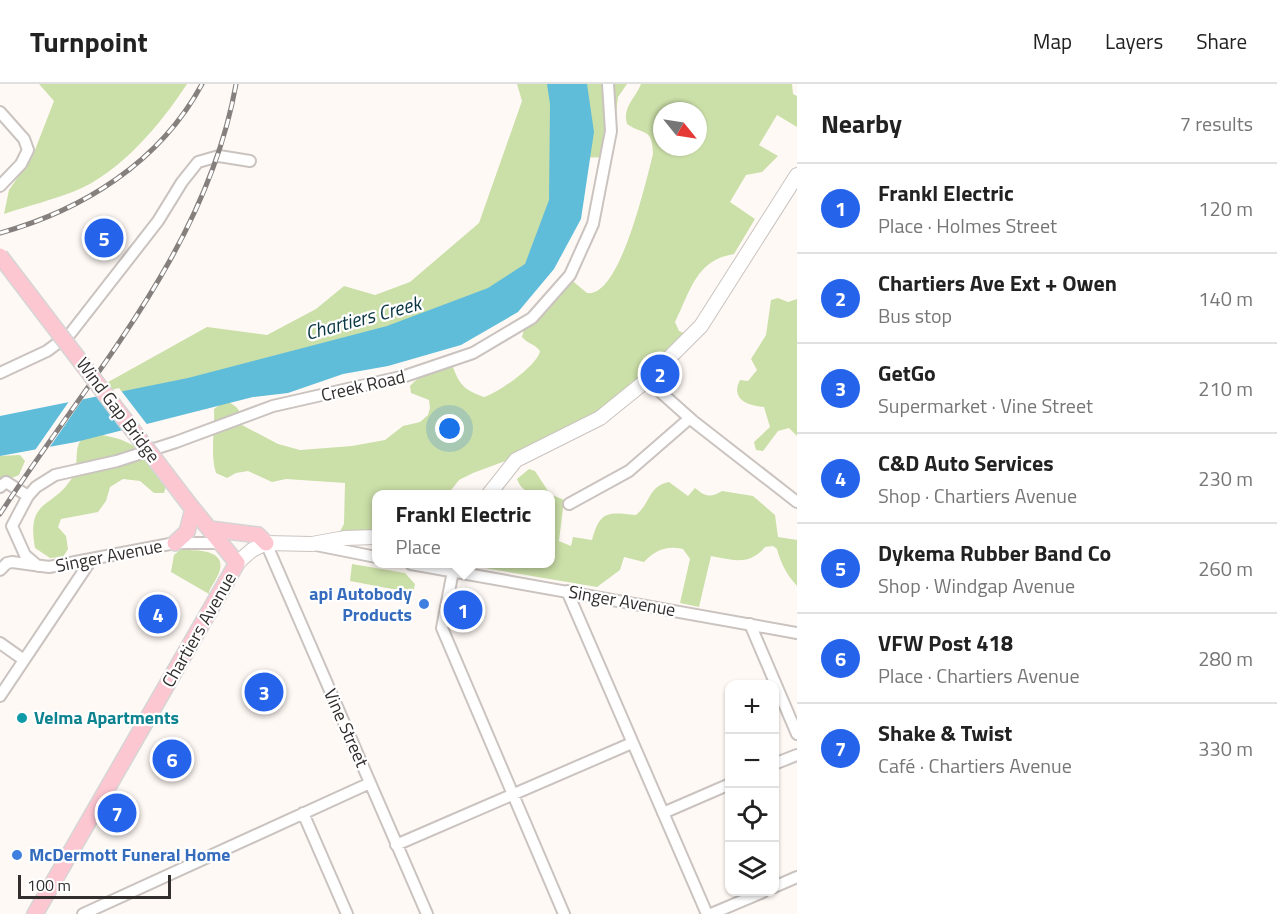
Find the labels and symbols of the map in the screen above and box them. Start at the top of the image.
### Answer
north arrow [653,102,707,156]
pin: 5 [84,216,124,260]
water label: Chartiers Creek [301,287,426,348]
street label: Wind Gap Bridge [70,351,167,468]
pin: 2 [640,352,680,396]
street label: Creek Road [318,363,408,408]
your location [435,414,464,443]
street label: Singer Avenue [53,532,165,579]
street label: Chartiers Avenue [155,567,242,692]
street label: Singer Avenue [566,578,678,623]
place label: api Autobody Products [309,580,412,628]
pin: 1 [444,588,482,632]
pin: 4 [138,592,178,636]
marker: api Autobody Products [417,597,431,611]
pin: 3 [244,670,284,714]
street label: Vine Street [317,684,376,772]
place label: Velma Apartments [34,704,179,731]
marker: Velma Apartments [15,711,29,725]
pin: 6 [152,736,192,782]
pin: 7 [98,790,136,836]
place label: McDermott Funeral Home [29,841,231,868]
marker: McDermott Funeral Home [10,848,24,862]
scale bar [18,872,171,900]

